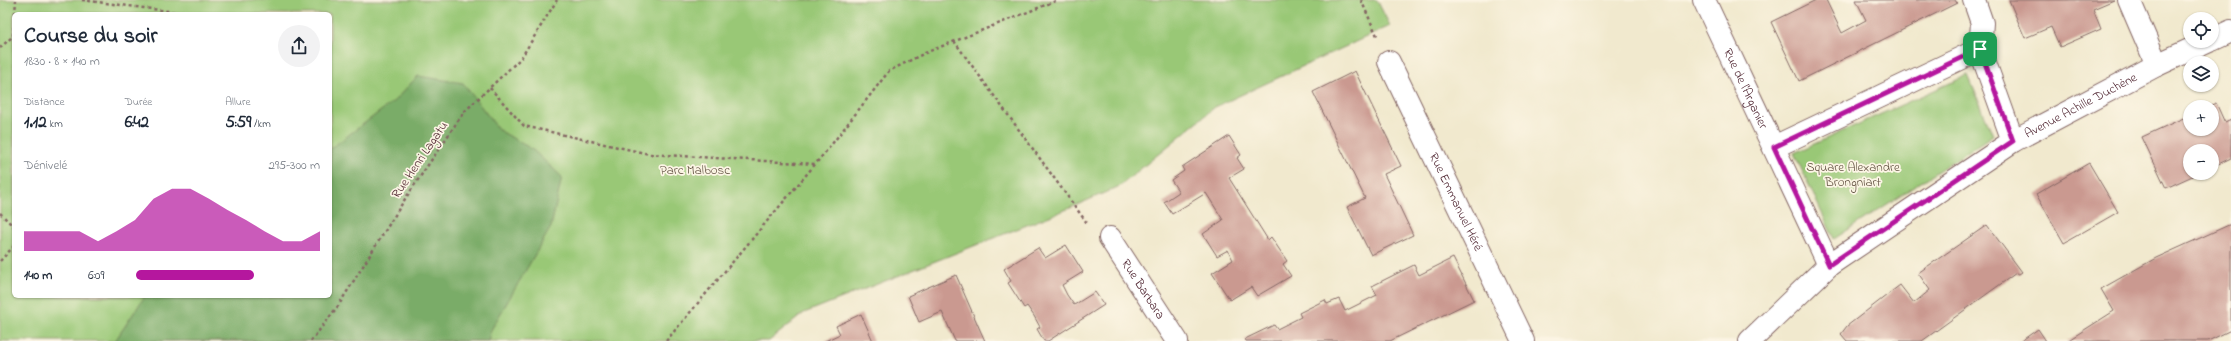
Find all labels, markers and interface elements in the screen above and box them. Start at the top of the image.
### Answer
map controls [2183,12,2219,180]
button: locate [2183,12,2219,48]
text: Course du soir [24,21,157,53]
button: share [278,25,320,67]
pin [1963,32,1997,66]
icon: arrive [1969,38,1991,60]
street label: Rue de l'Arganier [1719,45,1773,133]
text: 18:30 · 8 × 140 m [24,52,100,71]
button: layers [2183,56,2219,92]
street label: Avenue Achille Duchène [2021,68,2140,143]
text: Distance [24,94,65,110]
text: Durée [125,94,152,110]
text: Allure [225,94,250,110]
button: + [2183,100,2219,136]
text: 1.12 [24,110,47,135]
text: 6:42 [125,110,149,135]
text: 5:59 [225,110,251,135]
text: km [47,116,63,132]
text: /km [251,116,271,132]
street label: Rue Henri Lagatu [387,118,454,203]
button: − [2183,144,2219,180]
street label: Rue Emmanuel Héré [1424,149,1488,254]
text: Dénivelé [24,156,67,175]
text: 295–300 m [269,156,320,175]
park label: Square Alexandre Brongniart [1806,158,1900,193]
park label: Parc Malbosc [660,161,730,180]
street label: Rue Barbara [1117,255,1170,323]
text: 140 m [24,266,52,285]
text: 6:09 [88,266,104,285]

